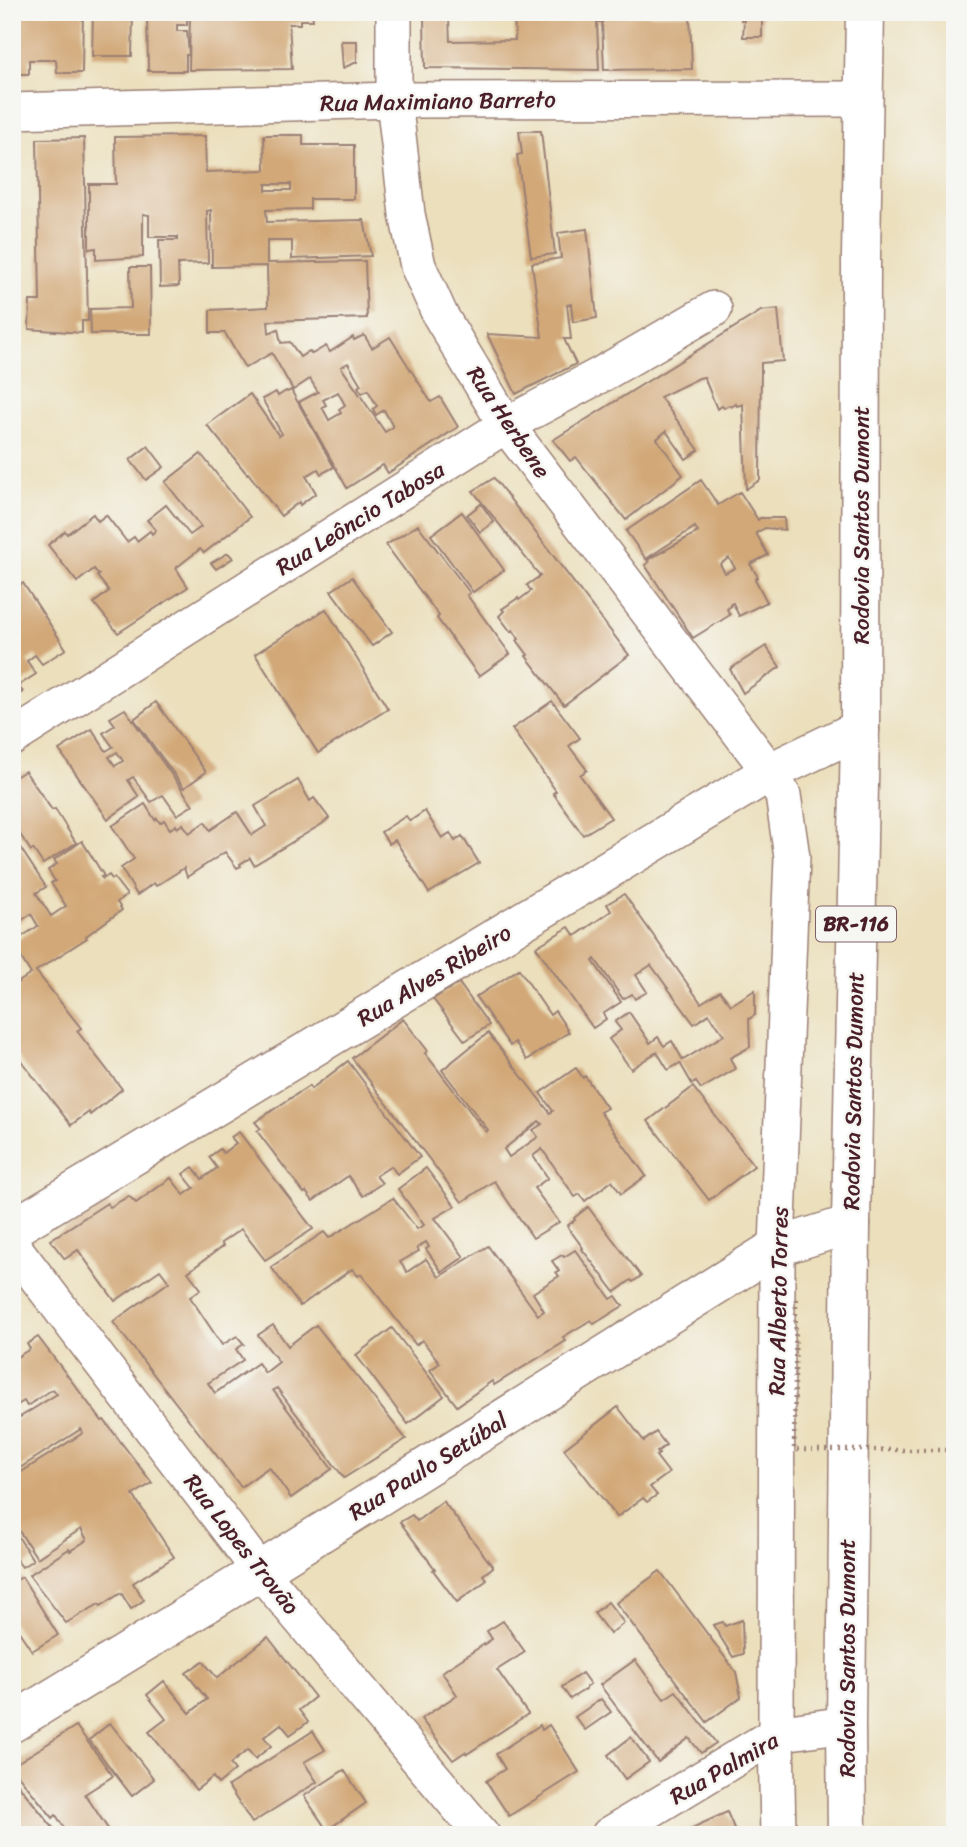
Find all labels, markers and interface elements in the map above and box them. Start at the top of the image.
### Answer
street label: Rua Maximiano Barreto [320,79,557,124]
street label: Rua Herbene [456,357,562,487]
street label: Rodovia Santos Dumont [841,406,882,644]
street label: Rua Leôncio Tabosa [267,450,454,587]
road number: BR-116 [816,906,896,942]
street label: Rua Alves Ribeiro [349,913,520,1038]
street label: Rodovia Santos Dumont [831,971,876,1211]
street label: Rua Alberto Torres [756,1206,801,1396]
street label: Rua Paulo Setúbal [340,1401,516,1532]
street label: Rua Lopes Trovão [173,1464,310,1624]
street label: Rodovia Santos Dumont [827,1539,868,1777]
street label: Rua Palmira [662,1720,787,1816]

